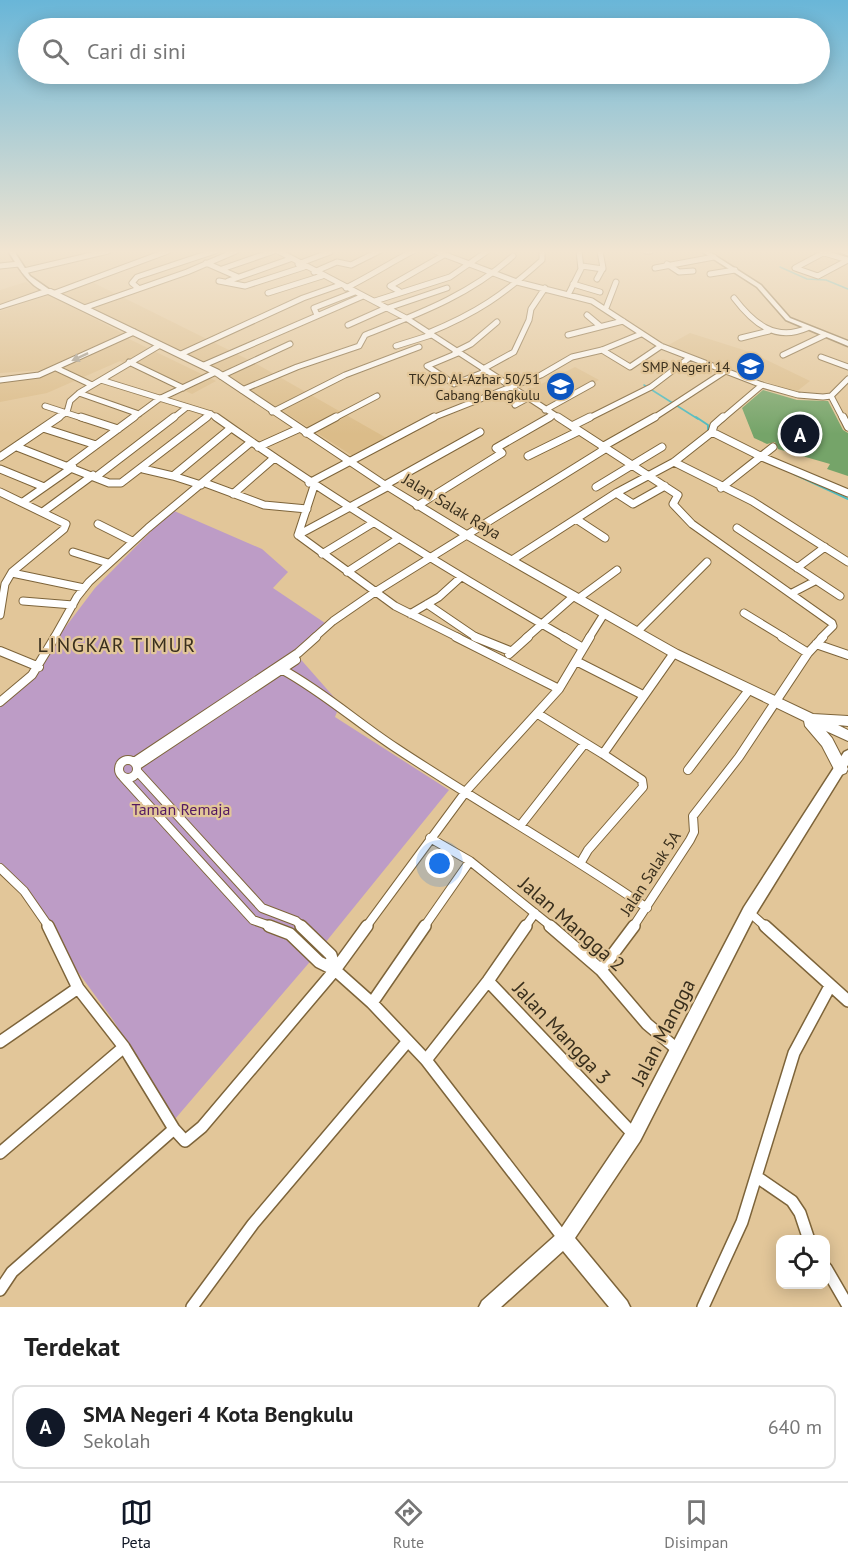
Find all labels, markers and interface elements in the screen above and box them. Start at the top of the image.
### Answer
search box [18,18,830,84]
icon: search [39,35,72,68]
text: Cari di sini [87,37,186,65]
school or university icon: SMP Negeri 14 [735,351,767,383]
one-way arrow [72,352,89,361]
place label: SMP Negeri 14 [642,358,730,376]
place label: TK/SD Al-Azhar 50/51 Cabang Bengkulu [409,370,540,404]
school or university icon: TK/SD Al-Azhar 50/51 Cabang Bengkulu [545,371,577,403]
pin: A [780,412,820,456]
street label: Jalan Salak Raya [398,468,505,543]
district label: LINGKAR TIMUR [38,632,196,658]
park label: Taman Remaja [131,799,231,819]
street label: Jalan Salak 5A [615,826,685,920]
your location [425,849,454,878]
street label: Jalan Mangga 2 [513,870,630,977]
street label: Jalan Mangga [625,974,701,1090]
street label: Jalan Mangga 3 [507,975,617,1090]
map controls [776,1235,830,1289]
button: locate [776,1235,830,1289]
text: Terdekat [24,1330,120,1363]
text: SMA Negeri 4 Kota Bengkulu [83,1400,353,1428]
text: A [39,1414,52,1440]
text: 640 m [768,1414,822,1440]
text: Sekolah [83,1428,151,1454]
tab: Peta [120,1496,153,1552]
tab: Rute [392,1496,425,1552]
tab: Disimpan [664,1496,728,1552]

